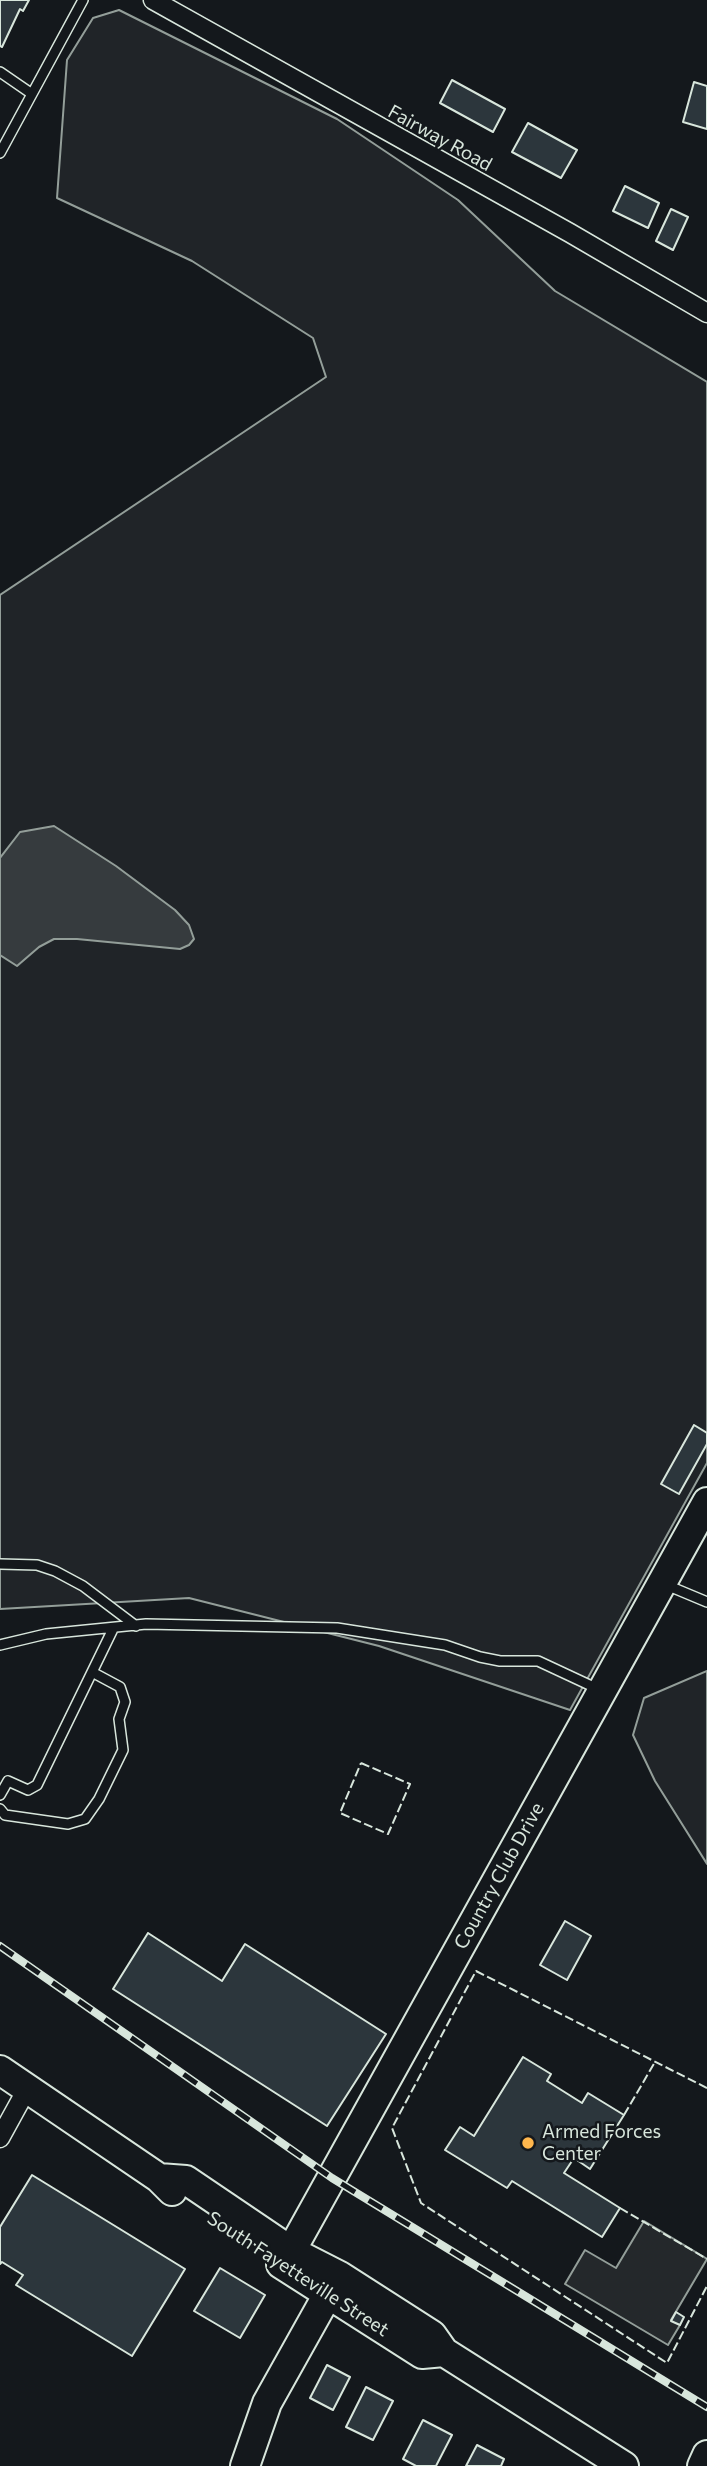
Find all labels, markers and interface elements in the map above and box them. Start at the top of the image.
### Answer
street label: Fairway Road [384,100,496,176]
street label: Country Club Drive [449,1799,549,1953]
place label: Armed Forces Center [542,2121,661,2165]
marker: Armed Forces Center [520,2135,536,2151]
street label: South Fayetteville Street [203,2207,393,2341]

